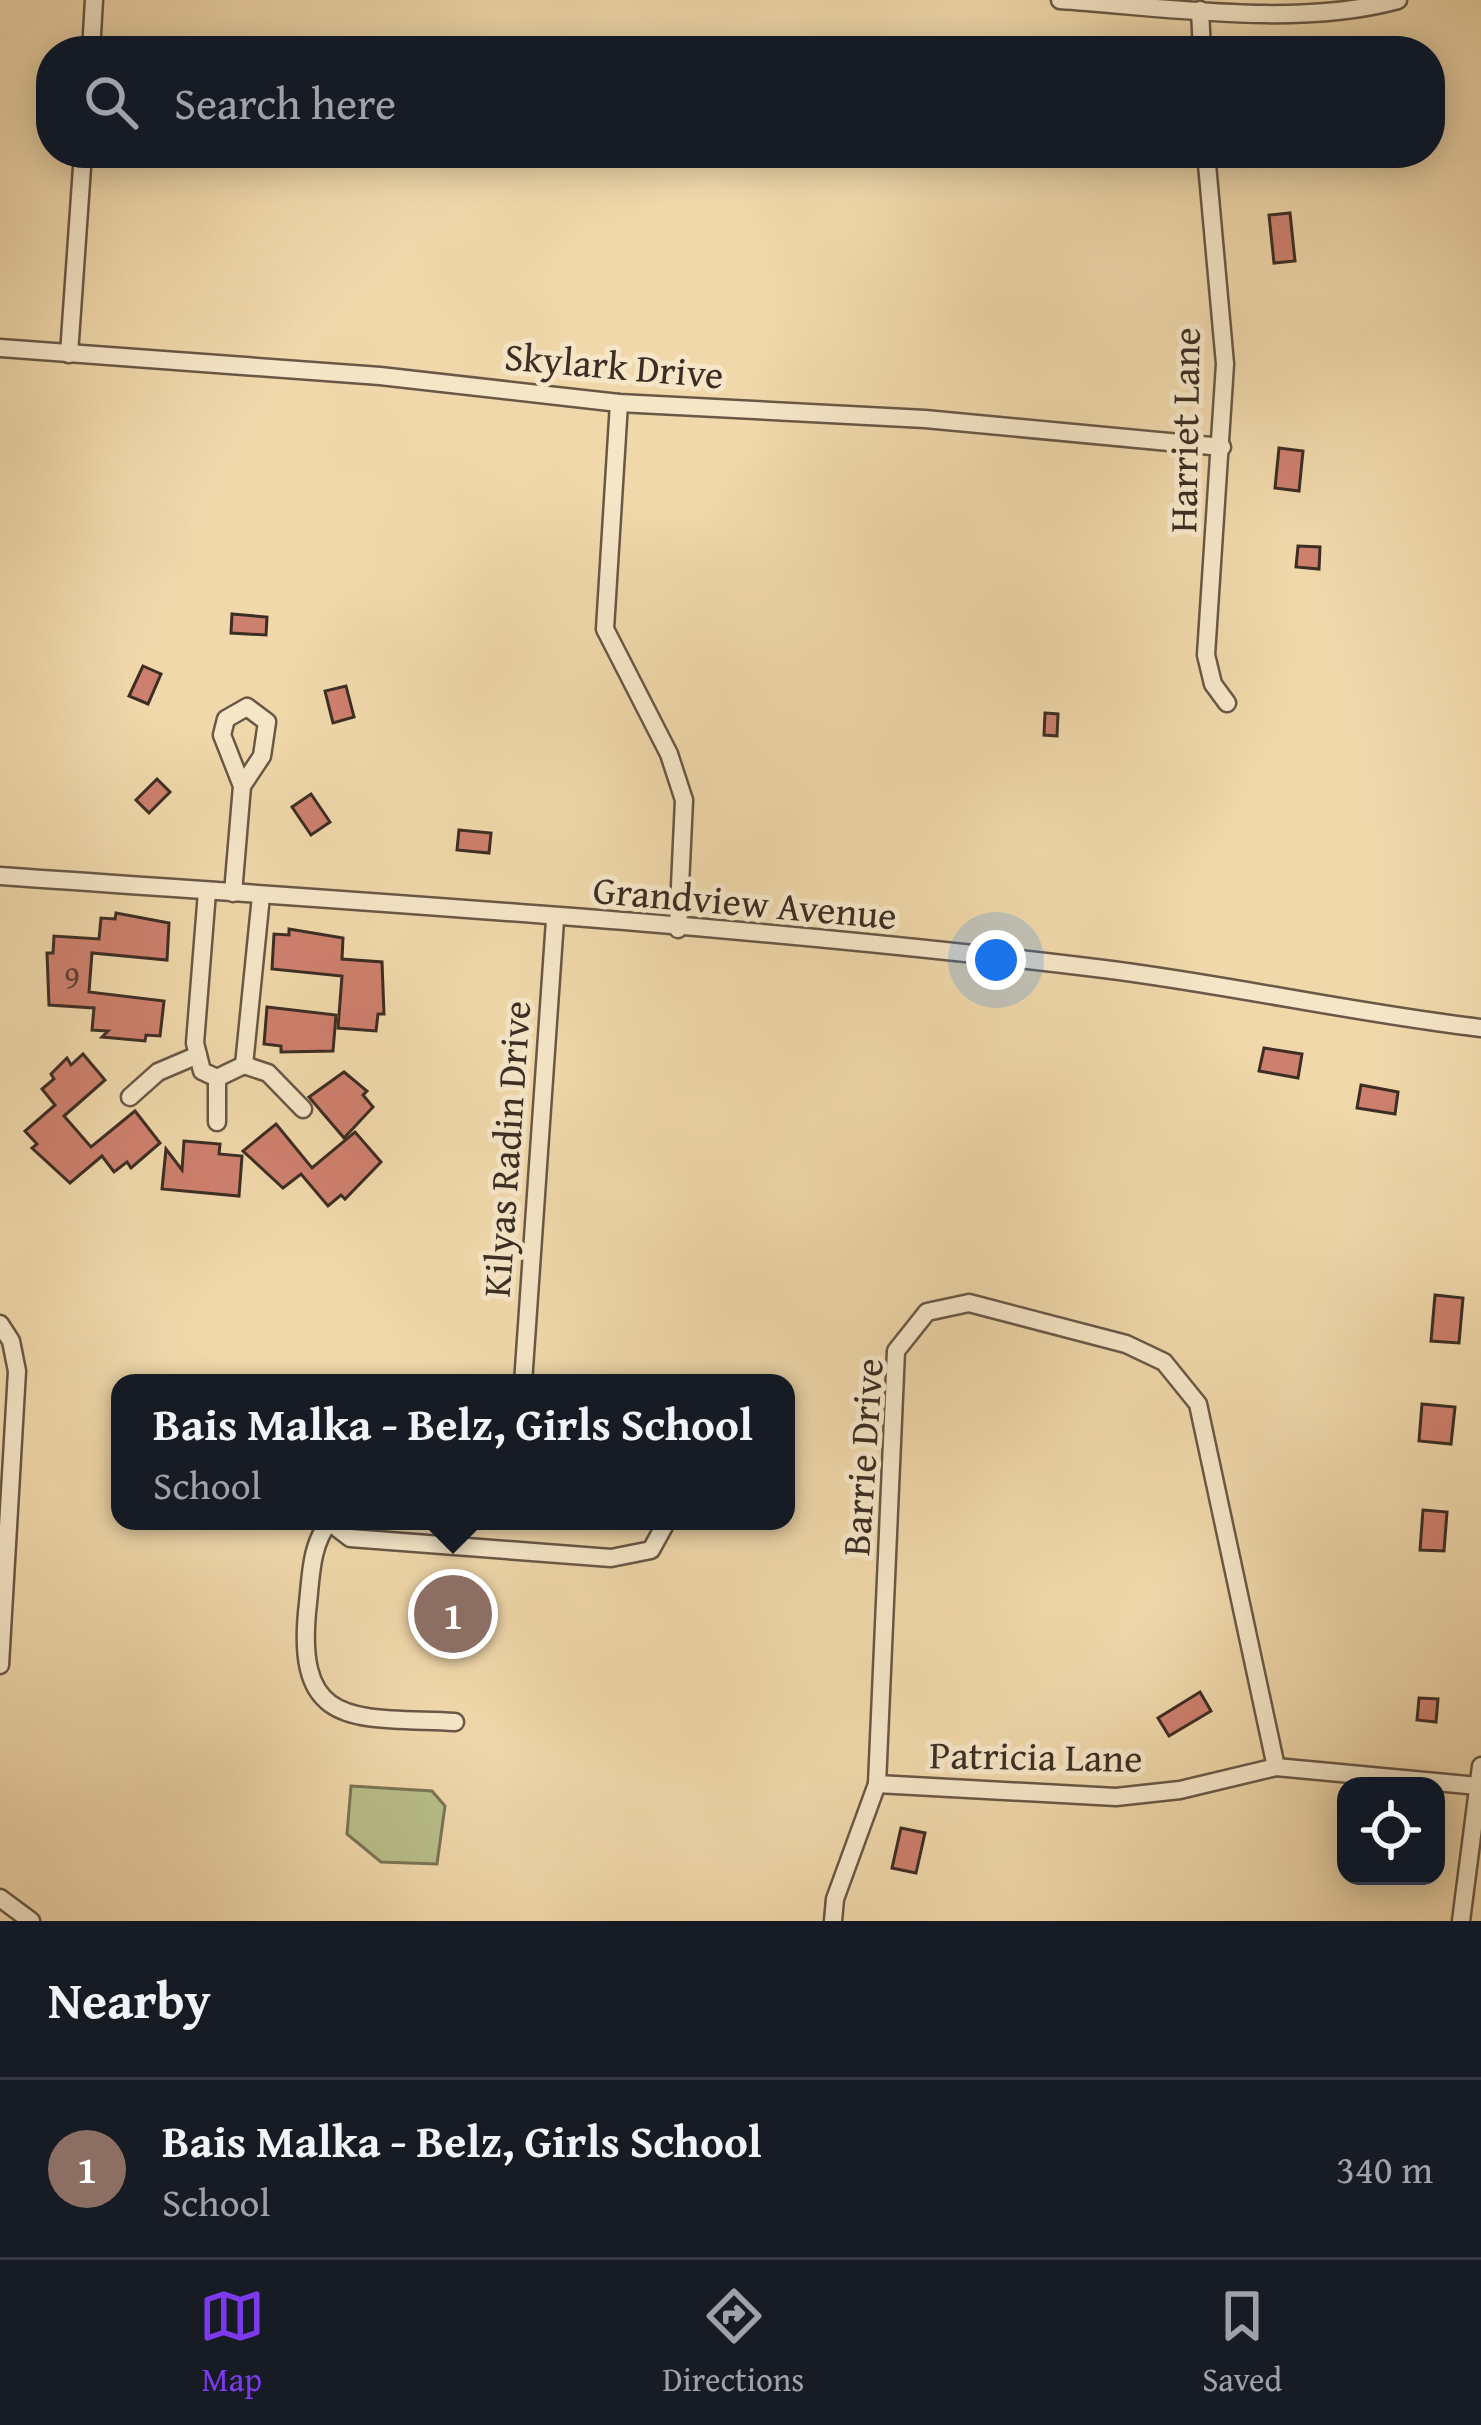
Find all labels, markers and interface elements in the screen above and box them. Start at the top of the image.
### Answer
search box [36,36,1445,168]
icon: search [78,69,144,135]
text: Search here [174,70,396,135]
street label: Skylark Drive [502,327,726,402]
street label: Harriet Lane [1153,327,1214,533]
street label: Grandview Avenue [591,860,899,943]
your location [966,930,1026,990]
house number: 9 [64,953,80,1001]
street label: Kilyas Radin Drive [467,999,544,1299]
street label: Barrie Drive [826,1356,897,1558]
popup [111,1374,795,1530]
text: Bais Malka - Belz, Girls School [153,1391,753,1456]
text: School [153,1456,262,1513]
pin: 1 [414,1569,492,1659]
street label: Patricia Lane [929,1725,1143,1786]
map controls [1337,1777,1445,1885]
button: locate [1337,1777,1445,1885]
text: Nearby [48,1962,211,2037]
text: Bais Malka - Belz, Girls School [162,2108,762,2173]
text: 1 [77,2140,97,2197]
text: 340 m [1336,2140,1433,2197]
text: School [162,2173,270,2230]
tab: Map [199,2283,265,2403]
tab: Directions [663,2283,804,2403]
tab: Saved [1202,2283,1282,2403]

